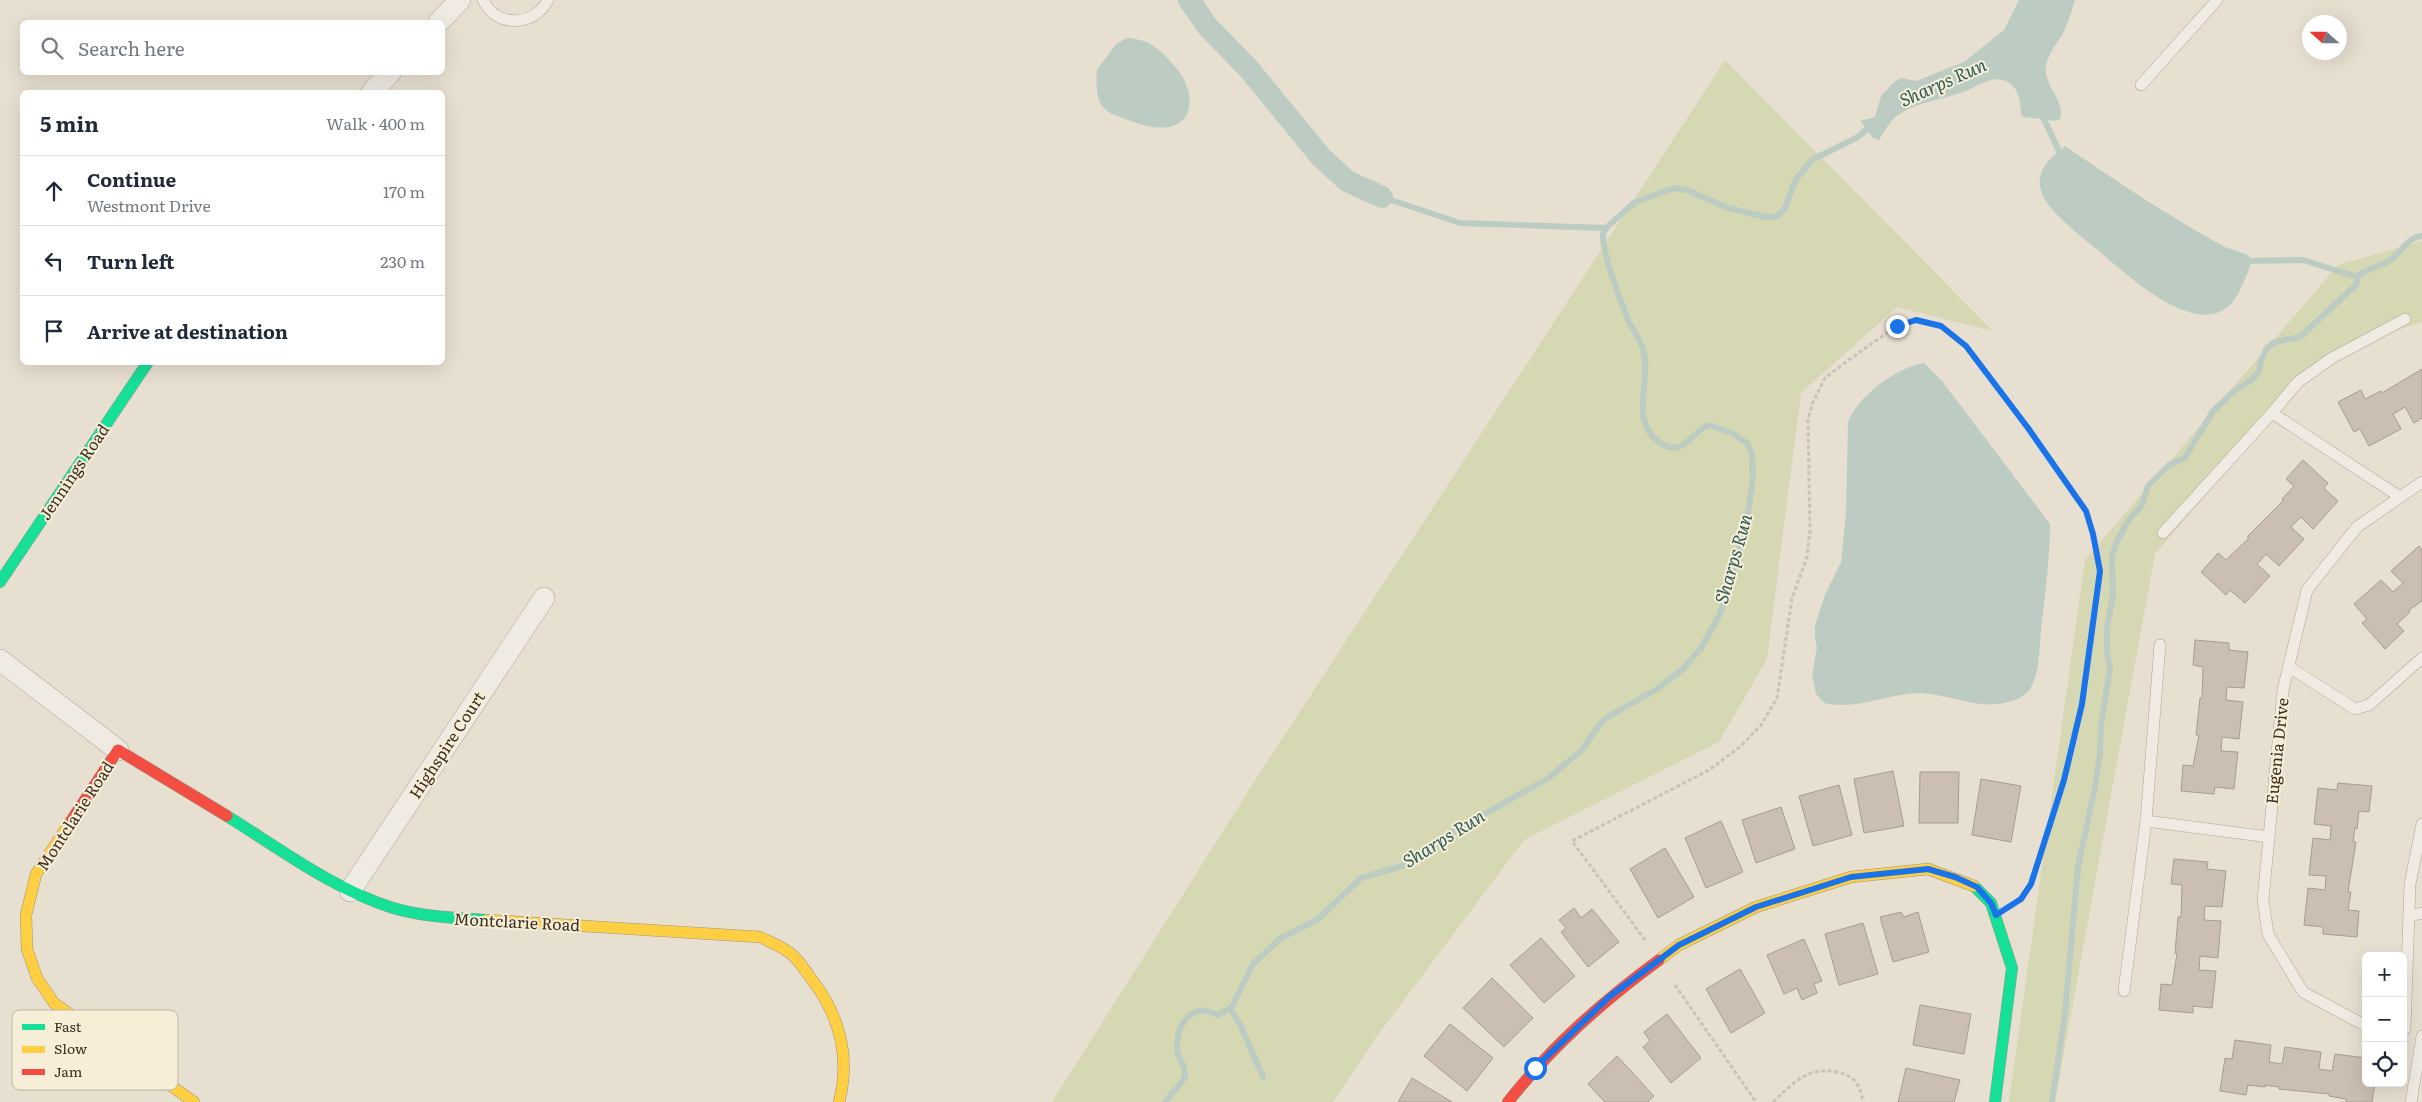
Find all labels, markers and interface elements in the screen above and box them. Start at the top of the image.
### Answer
north arrow [2302,15,2347,60]
search box [20,20,445,75]
icon: search [38,34,66,62]
text: Search here [78,34,185,62]
water label: Sharps Run [1895,50,1990,113]
text: 5 min [40,107,99,138]
text: Walk · 400 m [326,111,425,135]
text: Continue [87,165,176,193]
icon: ahead [40,177,68,205]
text: 170 m [383,179,425,203]
text: Westmont Drive [87,193,211,217]
icon: left [40,247,68,275]
text: Turn left [87,247,174,275]
text: 230 m [380,249,425,273]
route end [1886,315,1909,338]
icon: arrive [40,317,68,345]
text: Arrive at destination [87,317,288,345]
street label: Jennings Road [32,418,114,524]
water label: Sharps Run [1707,510,1758,607]
street label: Highspire Court [402,685,490,803]
street label: Eugenia Drive [2258,697,2294,805]
street label: Montclarie Road [30,756,119,875]
water label: Sharps Run [1397,802,1490,874]
street label: Montclarie Road [453,906,581,936]
map controls [2362,952,2407,1087]
button: + [2362,952,2407,997]
button: − [2362,997,2407,1042]
legend [12,1010,178,1090]
text: Fast [54,1016,82,1036]
text: Slow [54,1038,87,1058]
button: locate [2362,1042,2407,1087]
route start [1524,1057,1547,1080]
text: Jam [54,1061,83,1081]

